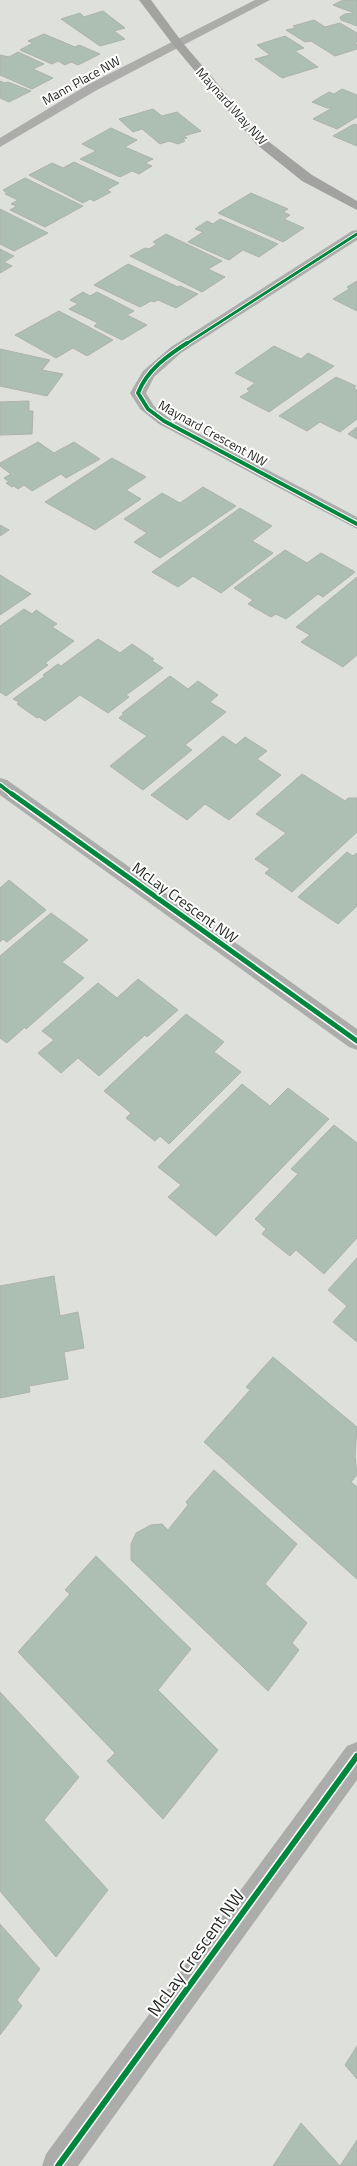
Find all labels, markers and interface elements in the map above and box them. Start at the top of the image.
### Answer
street label: Mann Place NW [38,50,124,110]
street label: Maynard Way NW [192,63,273,150]
street label: Maynard Crescent NW [155,395,272,472]
street label: McLay Crescent NW [128,856,243,949]
street label: McLay Crescent NW [140,1884,251,2022]

